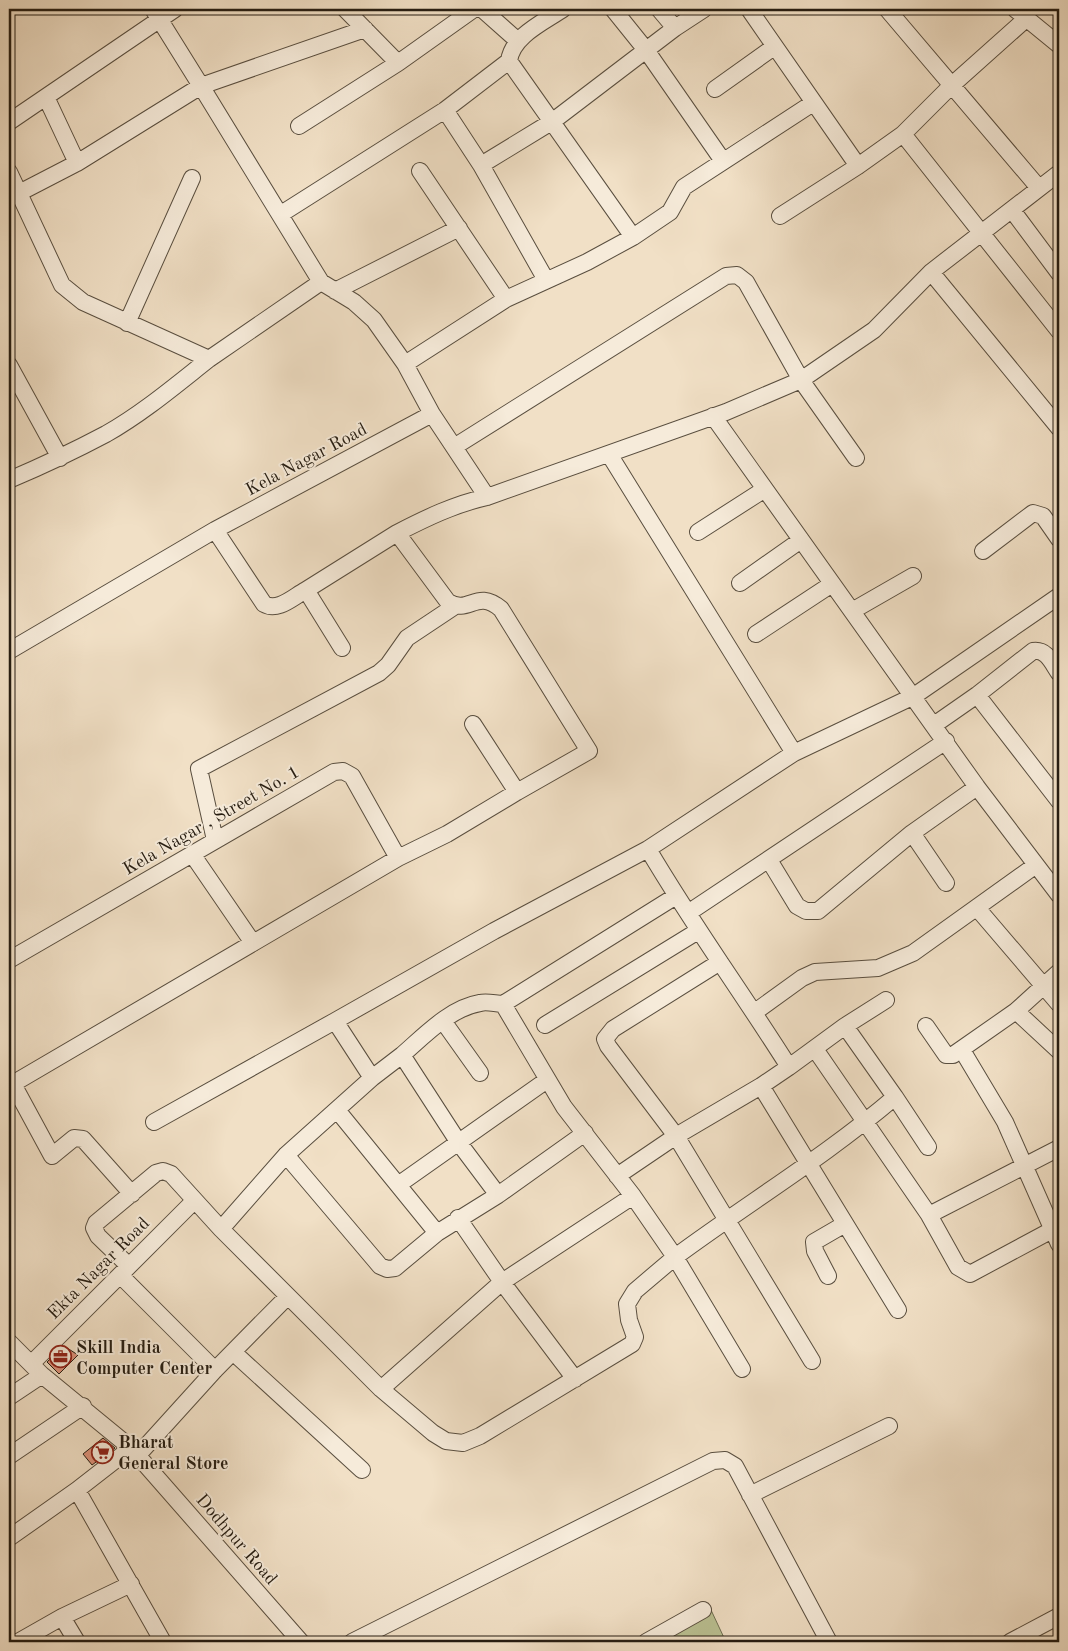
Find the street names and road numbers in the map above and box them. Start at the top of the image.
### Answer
street label: Kela Nagar Road [243,420,370,499]
street label: Kela Nagar , Street No. 1 [120,763,303,879]
street label: Ekta Nagar Road [44,1214,153,1323]
street label: Dodhpur Road [192,1491,280,1588]

